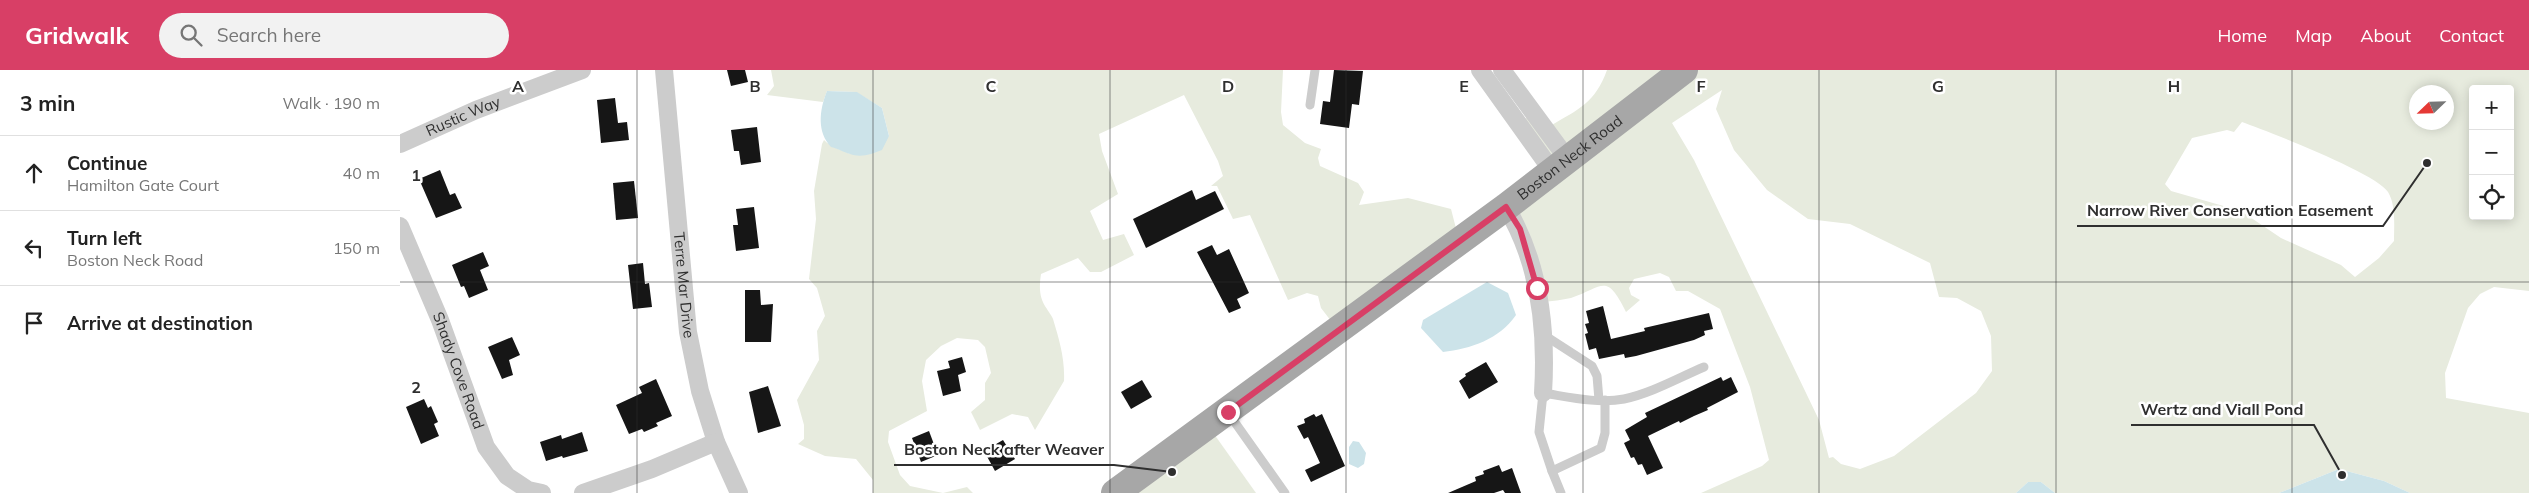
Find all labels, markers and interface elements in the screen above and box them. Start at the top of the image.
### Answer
search box [159,13,509,58]
text: Gridwalk [25,20,129,50]
icon: search [177,21,205,49]
text: Search here [217,23,321,47]
text: Home [2217,24,2267,47]
text: Map [2295,24,2332,47]
text: About [2360,24,2411,47]
text: Contact [2439,24,2504,47]
text: A [512,76,524,96]
text: B [749,76,761,96]
text: C [986,76,997,96]
text: D [1222,76,1234,96]
text: E [1459,76,1469,96]
text: F [1696,76,1706,96]
text: G [1932,76,1944,96]
text: H [2168,76,2180,96]
north arrow [2409,85,2454,130]
map controls [2469,85,2514,220]
button: + [2469,85,2514,130]
text: 3 min [20,90,75,116]
street label: Rustic Way [423,92,503,140]
text: Walk · 190 m [282,93,380,113]
street label: Boston Neck Road [1513,111,1626,204]
button: − [2469,130,2514,175]
text: Continue [67,151,147,175]
icon: ahead [20,159,48,187]
text: 40 m [343,163,380,183]
text: 1 [411,165,421,185]
text: Hamilton Gate Court [67,175,219,195]
button: locate [2469,175,2514,220]
callout: Narrow River Conservation Easement [2077,195,2383,226]
text: Narrow River Conservation Easement [2087,200,2373,220]
text: Turn left [67,226,142,250]
street label: Terre Mar Drive [670,231,699,340]
icon: left [20,234,48,262]
text: 150 m [333,238,380,258]
text: Boston Neck Road [67,250,203,270]
route start [1526,277,1549,300]
icon: arrive [20,309,48,337]
street label: Shady Cove Road [429,309,489,432]
text: Arrive at destination [67,311,253,335]
text: 2 [411,377,421,397]
callout: Wertz and Viall Pond [2131,394,2314,425]
text: Wertz and Viall Pond [2141,399,2303,419]
route end [1217,401,1240,424]
callout: Boston Neck after Weaver [894,434,1114,465]
text: Boston Neck after Weaver [904,439,1105,459]

